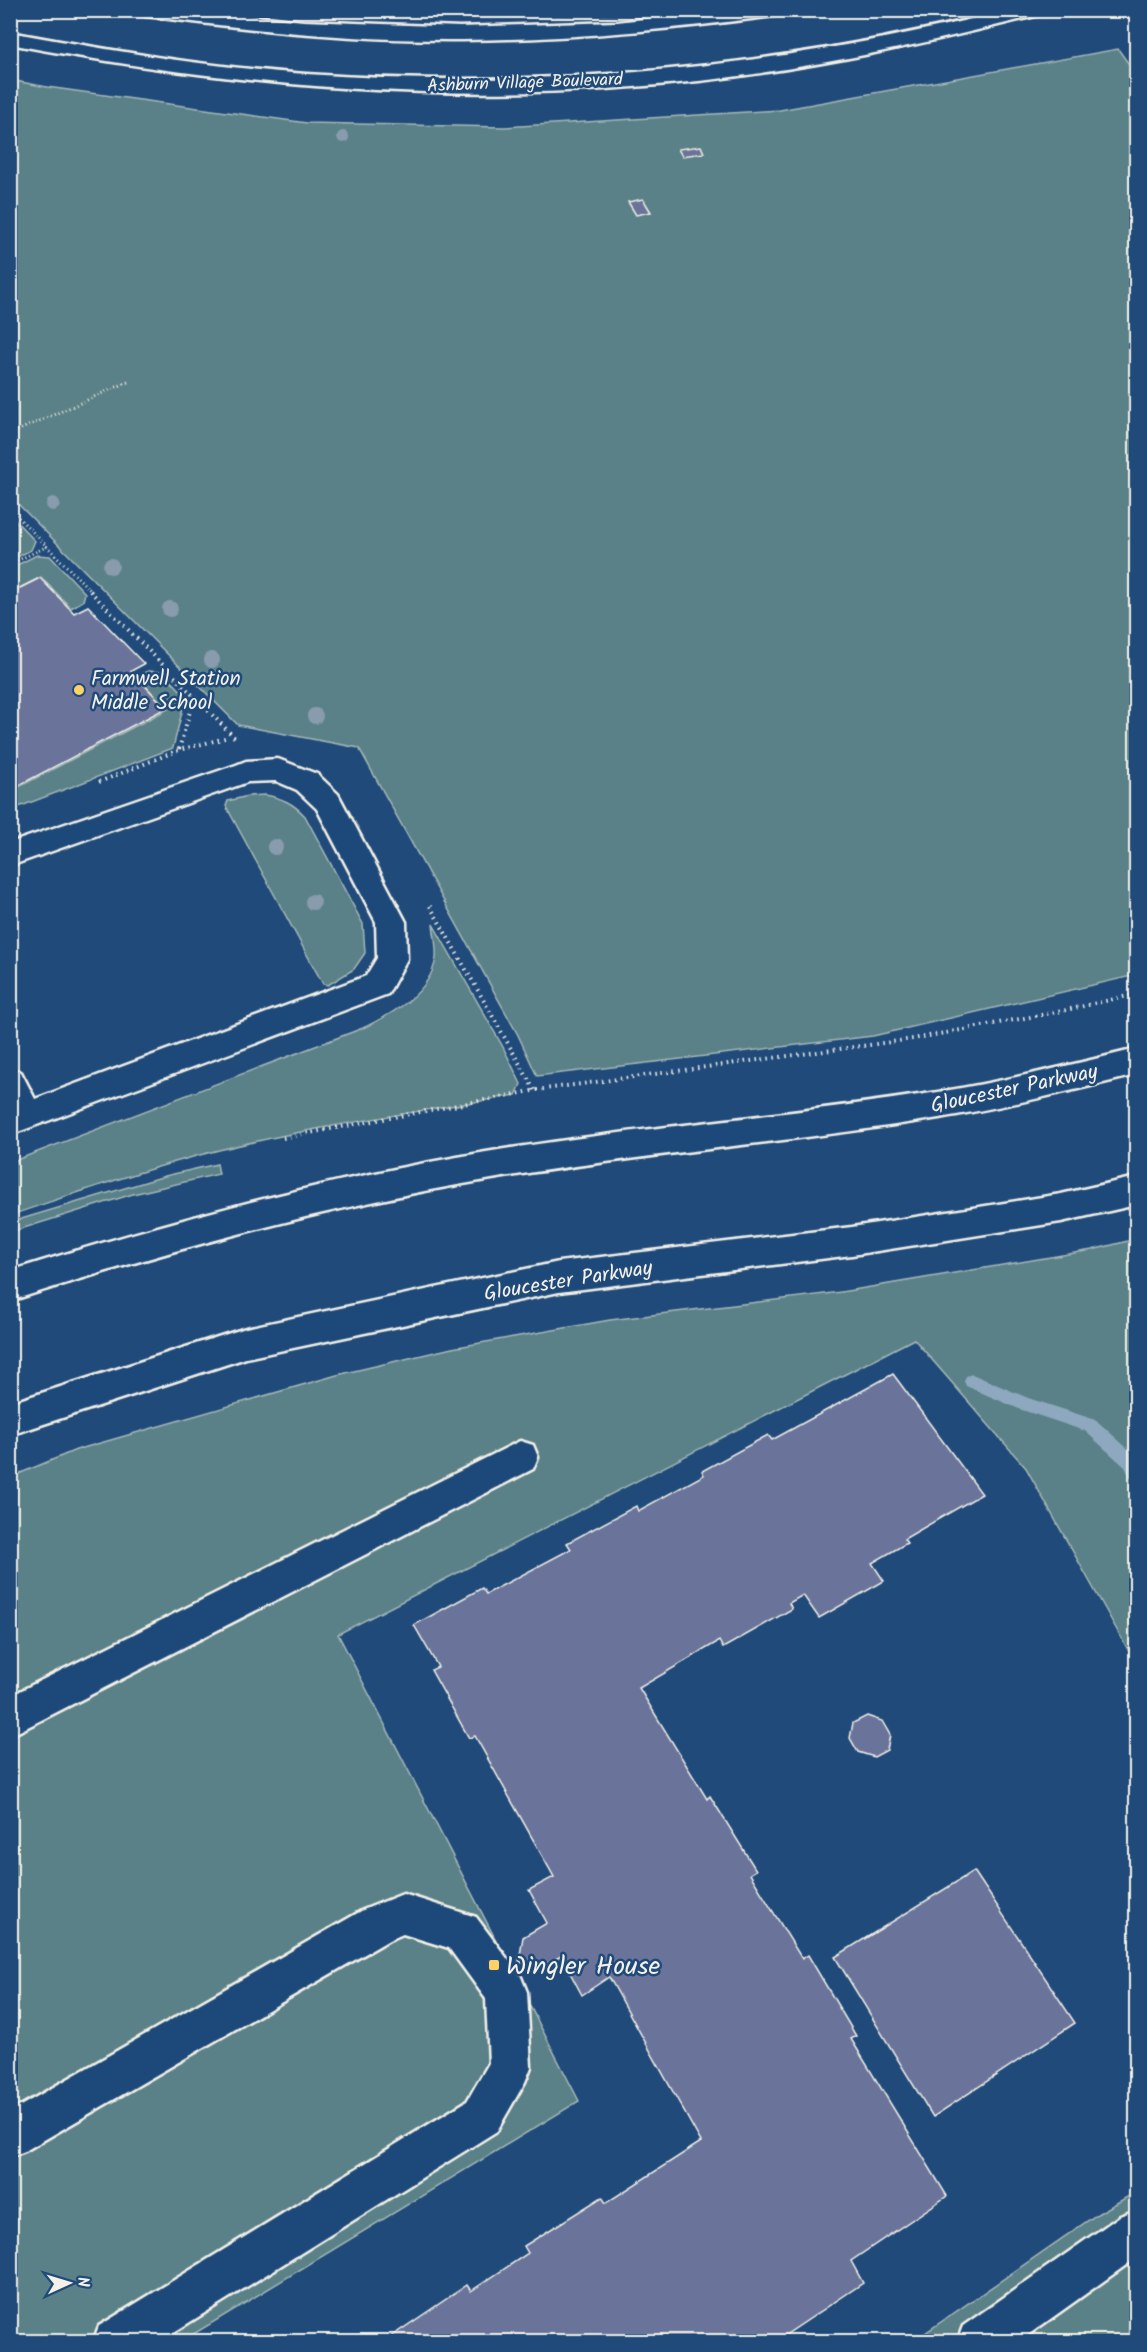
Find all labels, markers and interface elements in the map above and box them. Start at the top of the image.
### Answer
street label: Ashburn Village Boulevard [427,66,624,101]
place label: Farmwell Station Middle School [91,663,241,720]
marker: Farmwell Station Middle School [72,683,86,697]
street label: Gloucester Parkway [928,1056,1101,1123]
street label: Gloucester Parkway [482,1252,655,1311]
place label: Wingler House [506,1946,661,1988]
marker: Wingler House [487,1958,501,1972]
north arrow [39,2253,99,2313]
text: N [70,2276,95,2288]

